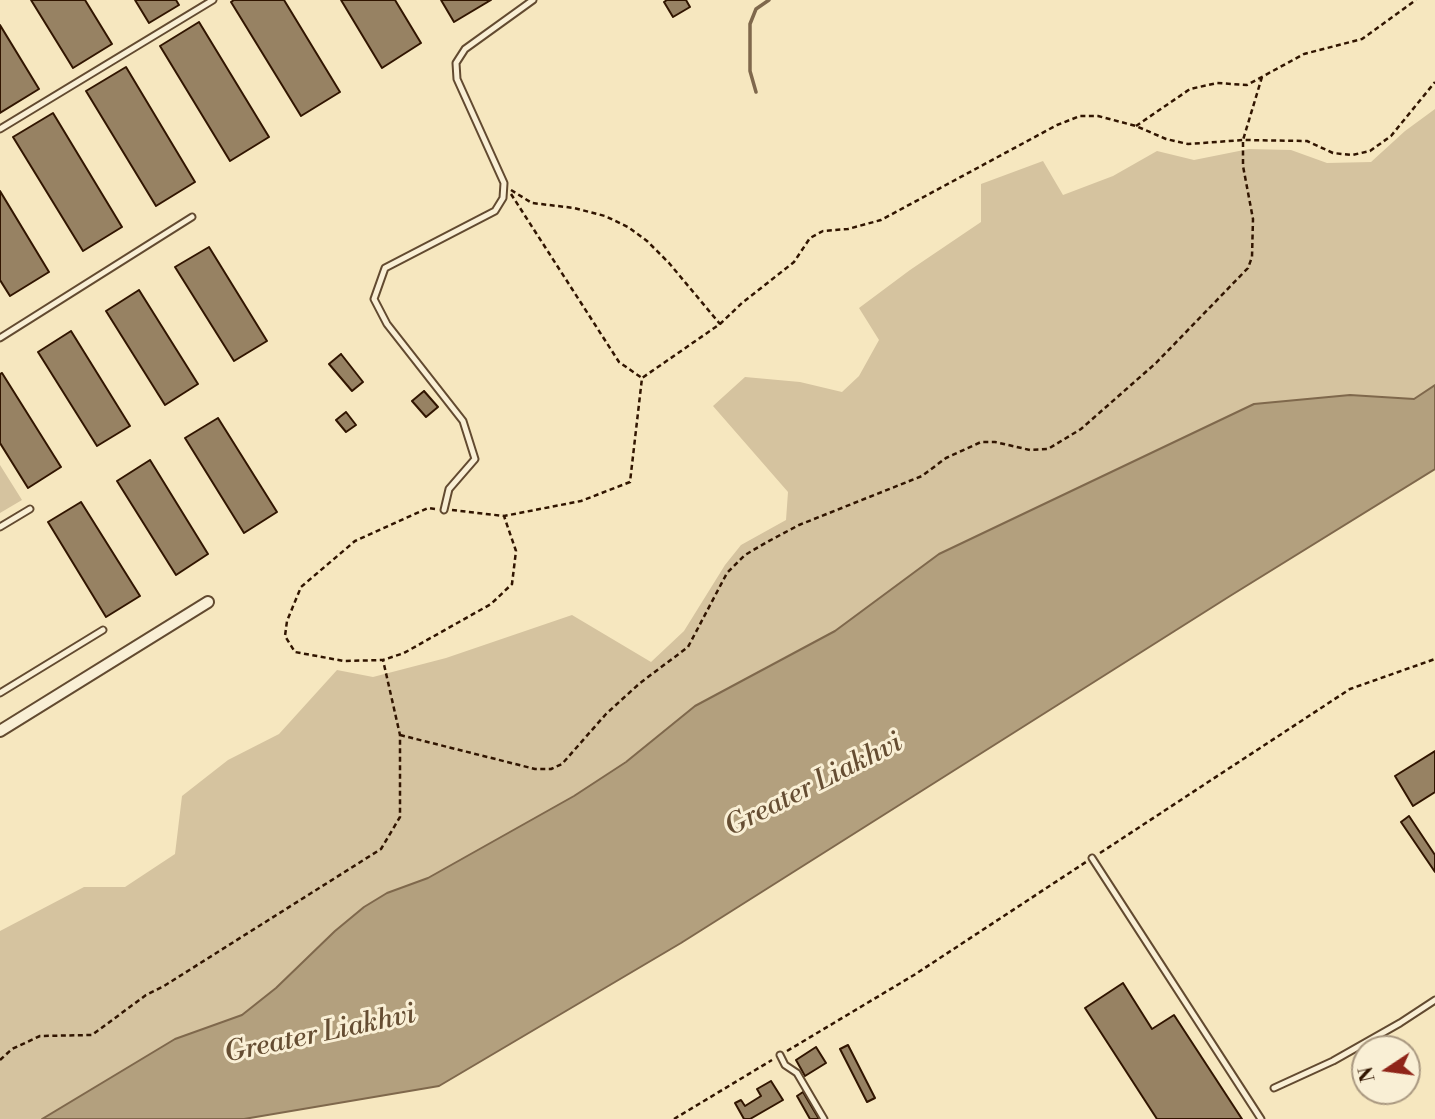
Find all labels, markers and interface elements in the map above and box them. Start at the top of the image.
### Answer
water label: Greater Liakhvi [720,727,908,845]
water label: Greater Liakhvi [221,998,419,1072]
north arrow [1351,1035,1421,1105]
text: N [1354,1064,1381,1084]

